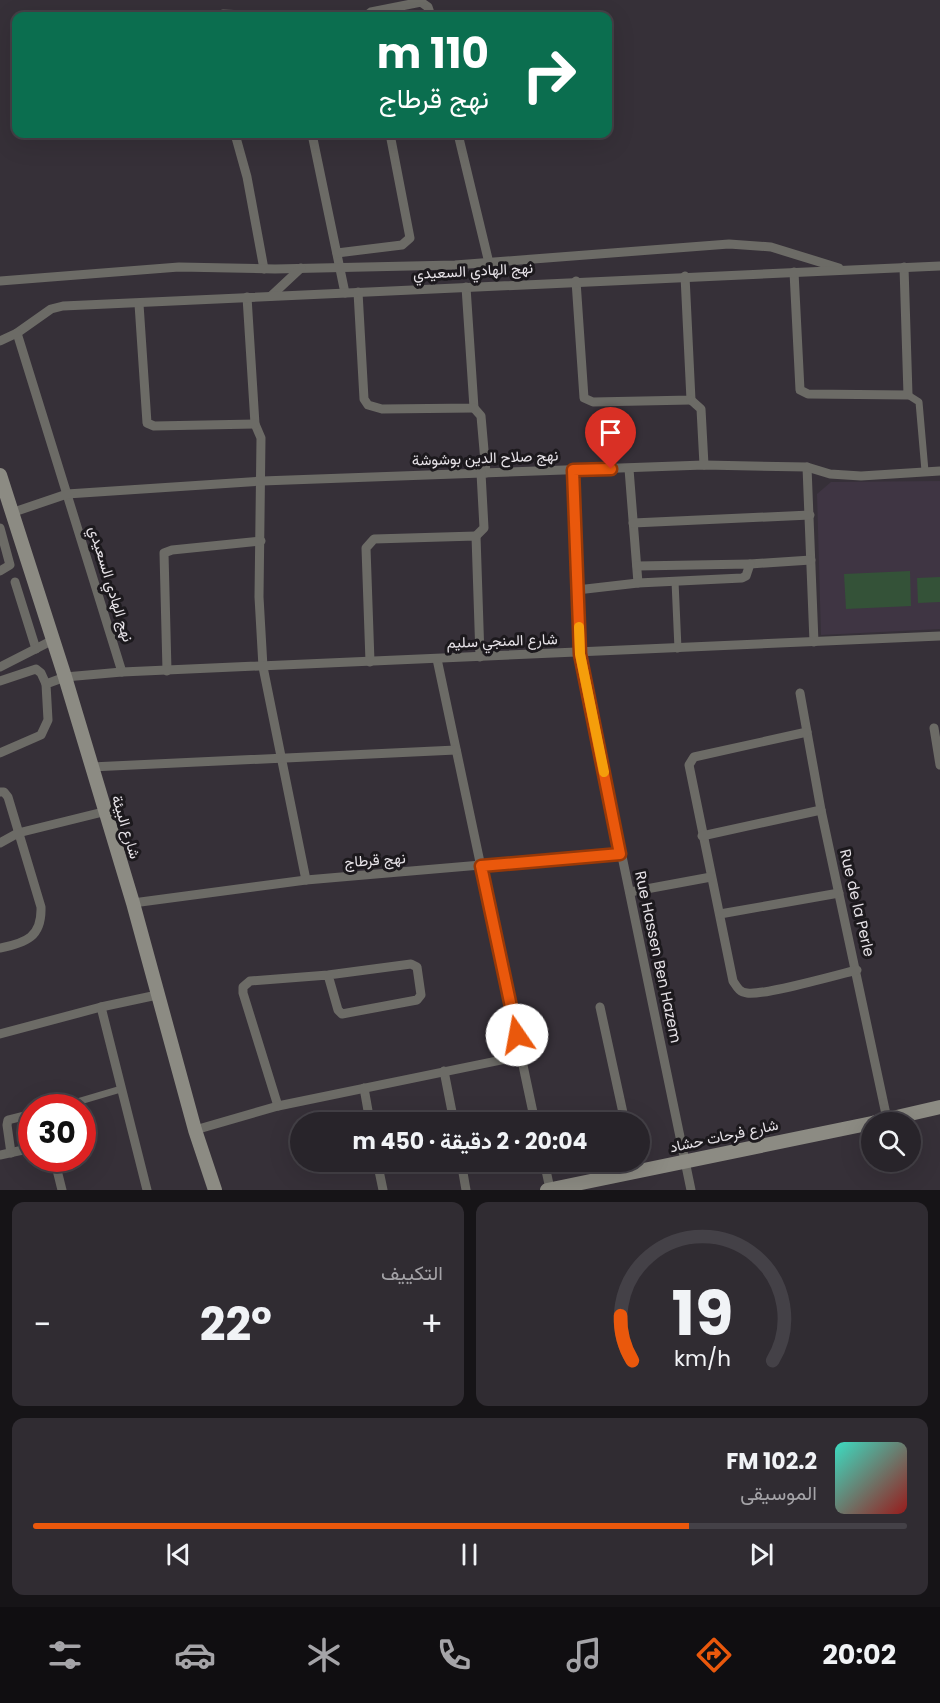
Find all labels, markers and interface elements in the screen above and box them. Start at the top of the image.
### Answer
text: 110 m [377,24,489,83]
icon: right [510,36,588,114]
text: نهج قرطاج [379,80,489,117]
street label: نهج الهادي السعيدي [412,257,534,287]
pin [585,407,636,469]
icon: arrive [594,416,627,449]
street label: نهج صلاح الدين بوشوشة [411,444,559,472]
street label: نهج الهادي السعيدي [81,523,139,645]
street label: شارع المنجي سليم [446,628,558,656]
street label: شارع البيئة [106,792,146,862]
street label: نهج قرطاج [344,847,406,873]
street label: Rue de la Perle [835,847,880,959]
street label: Rue Hassen Ben Hazem [630,869,687,1045]
position arrow [485,1003,549,1067]
speed limit sign: 30 [18,1094,96,1172]
map controls [861,1112,921,1172]
button: search [861,1112,921,1172]
street label: شارع فرحات حشاد [668,1114,781,1158]
text: 20:04 · 2 دقيقة · 450 m [353,1126,587,1157]
text: التكييف [381,1259,443,1287]
text: 19 [671,1269,733,1357]
text: 22° [200,1293,272,1356]
text: − [33,1301,51,1348]
text: + [420,1301,443,1348]
text: km/h [673,1343,731,1374]
text: 102.2 FM [726,1446,817,1477]
text: الموسيقى [740,1479,817,1507]
icon: previous [162,1538,195,1571]
icon: pause [453,1538,486,1571]
icon: next [745,1538,778,1571]
icon: filters [44,1634,86,1676]
icon: car [174,1634,216,1676]
icon: climate [303,1634,345,1676]
icon: phone [433,1634,475,1676]
icon: music [563,1634,605,1676]
icon: directions [693,1634,735,1676]
text: 20:02 [822,1636,896,1673]

